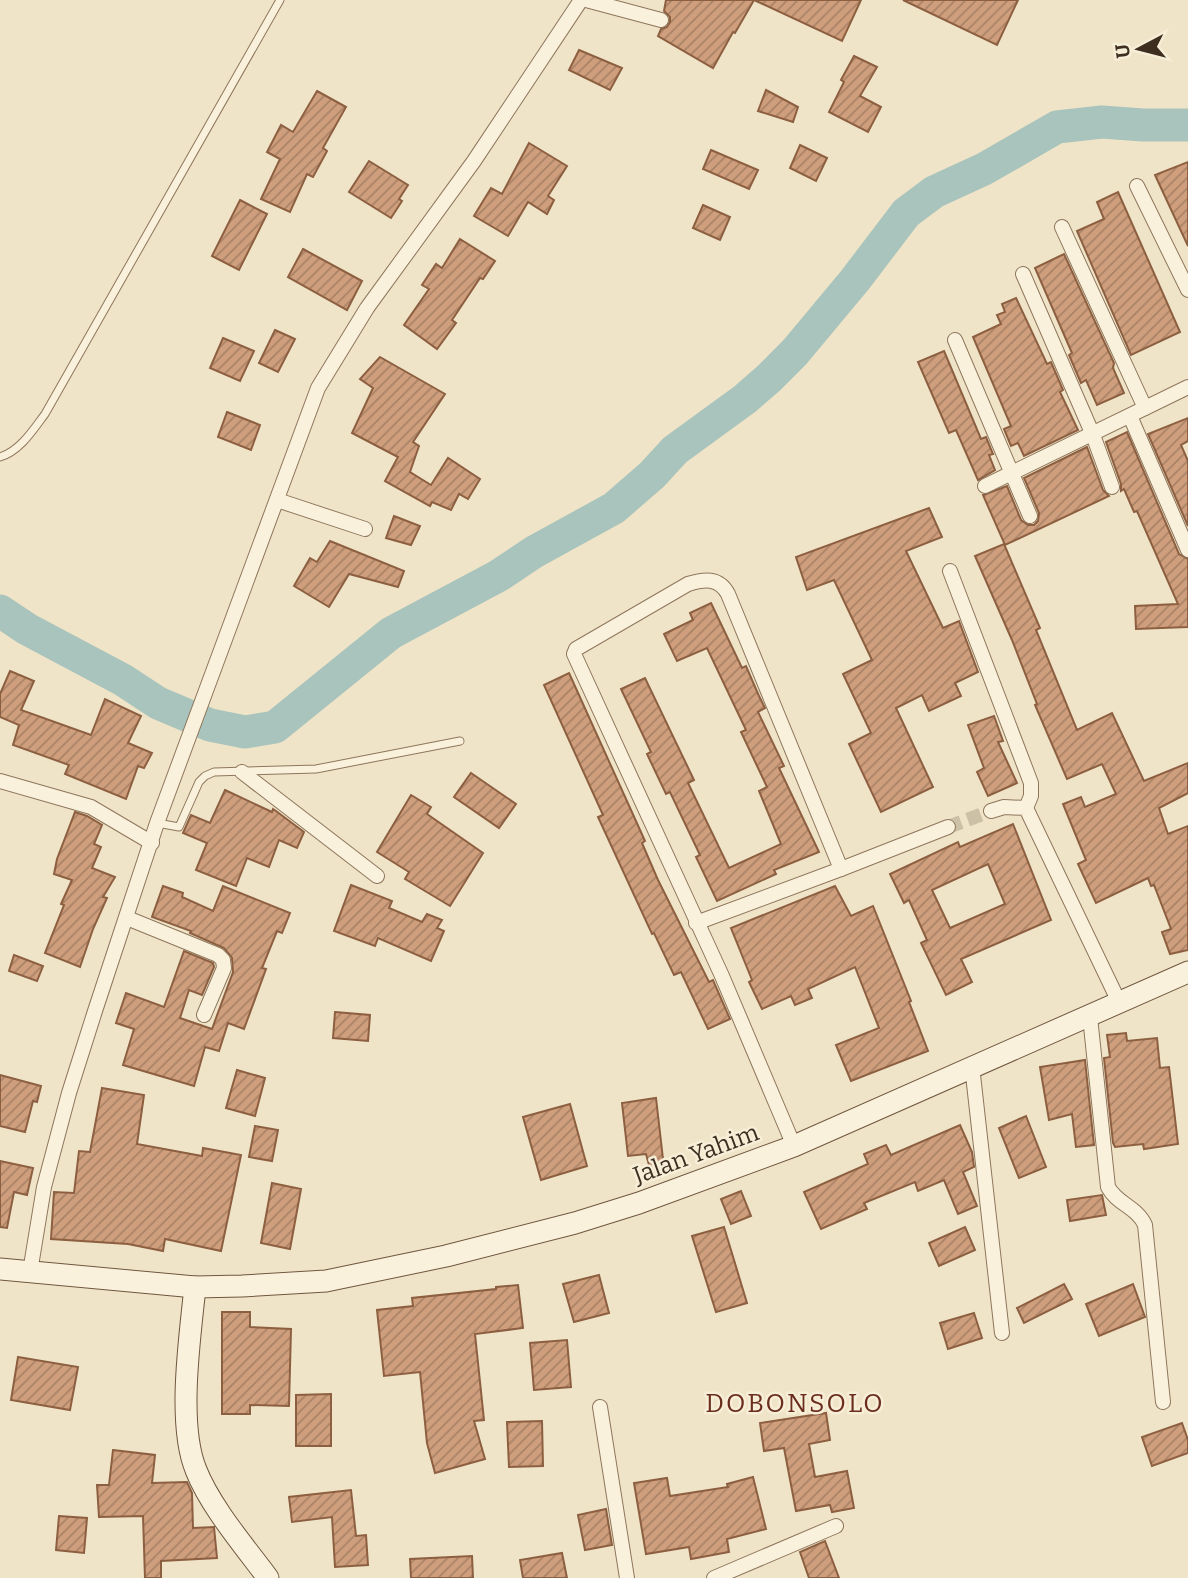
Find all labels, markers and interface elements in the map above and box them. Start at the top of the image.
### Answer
north arrow [1104,14,1174,84]
text: U [1110,43,1135,59]
street label: Jalan Yahim [628,1118,763,1190]
district label: DOBONSOLO [705,1388,885,1419]

